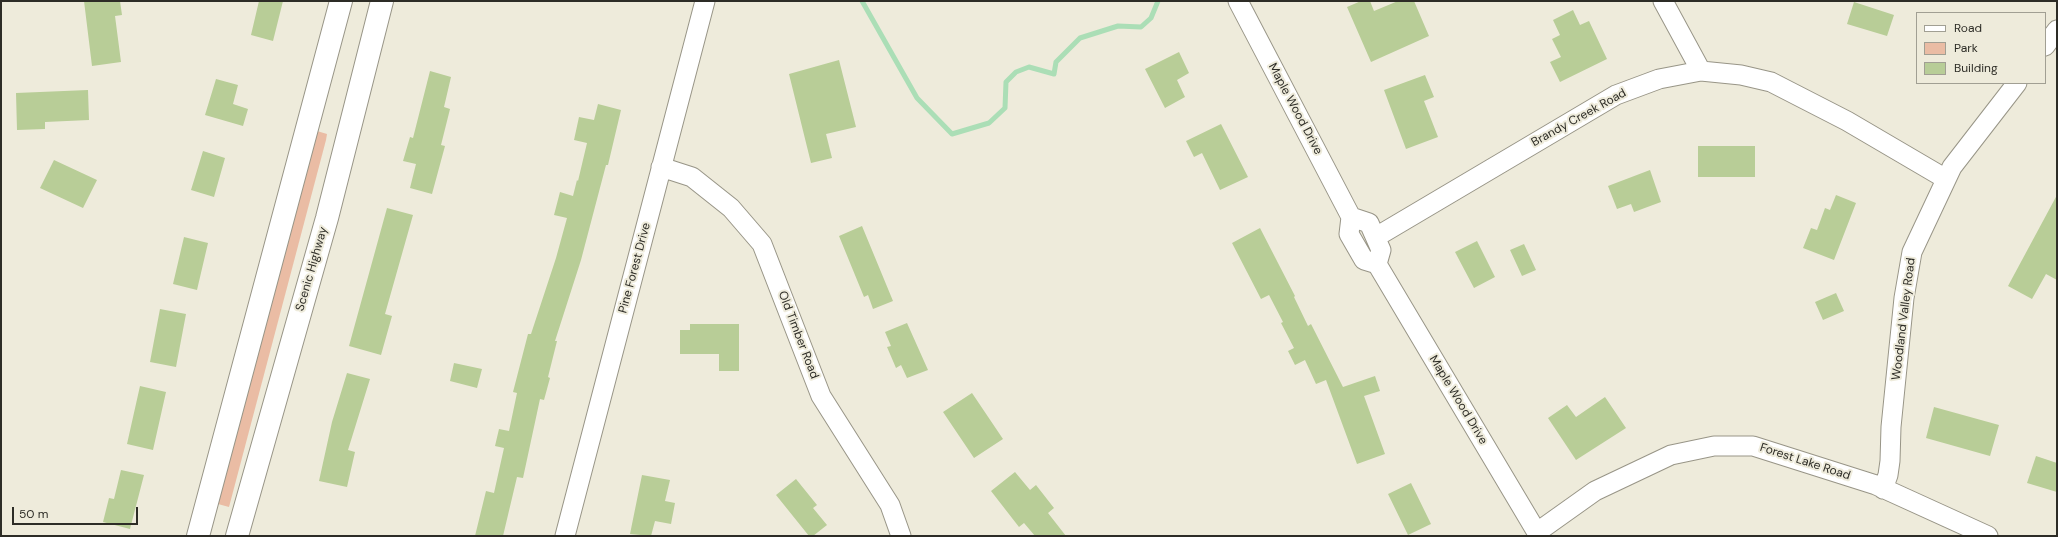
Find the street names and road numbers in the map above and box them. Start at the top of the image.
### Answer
street label: Maple Wood Drive [1265,61,1325,157]
street label: Brandy Creek Road [1529,86,1629,150]
street label: Pine Forest Drive [616,221,654,315]
street label: Scenic Highway [293,225,331,313]
street label: Woodland Valley Road [1889,257,1919,381]
street label: Old Timber Road [775,289,821,381]
street label: Maple Wood Drive [1426,353,1490,447]
street label: Forest Lake Road [1758,441,1852,483]

